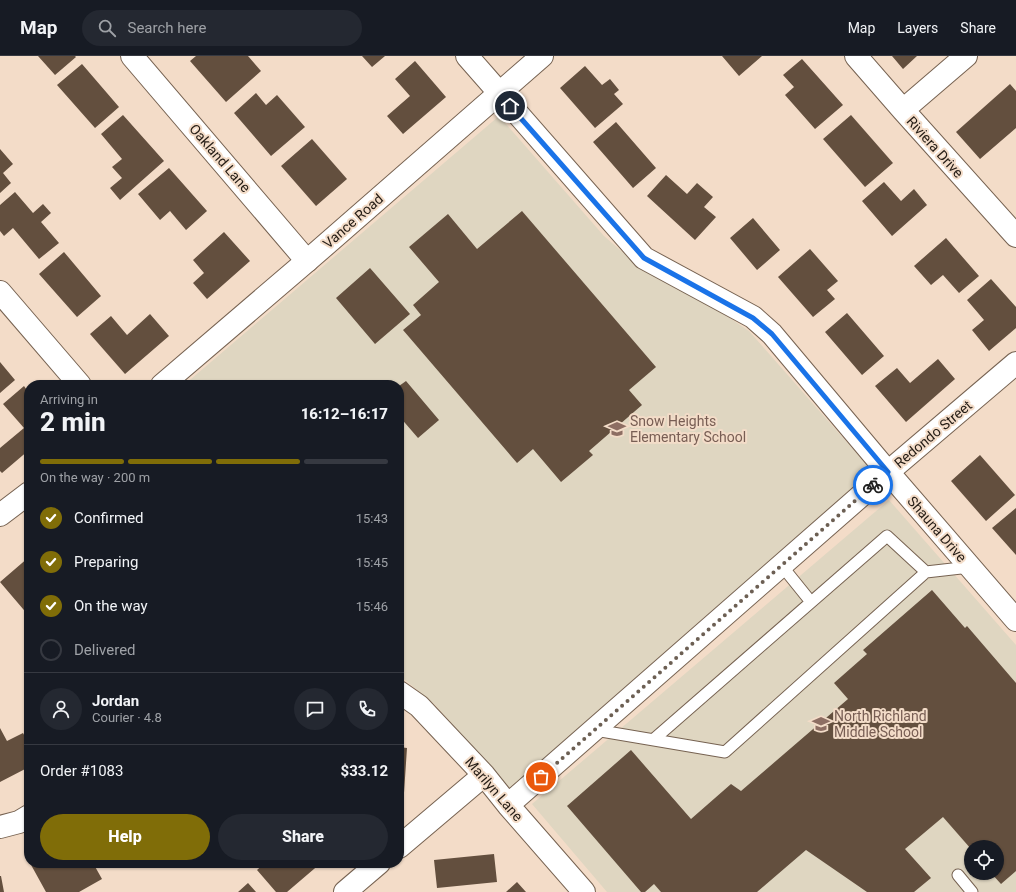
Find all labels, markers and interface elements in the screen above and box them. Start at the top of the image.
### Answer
search box [82,10,362,46]
text: Map [20,16,58,39]
icon: search [96,17,118,39]
text: Search here [128,19,206,37]
text: Map [848,20,875,36]
text: Layers [897,20,938,36]
text: Share [960,20,996,36]
pin [493,89,527,123]
icon: home [499,95,521,117]
street label: Riviera Drive [903,113,967,181]
street label: Oakland Lane [186,121,254,195]
street label: Vance Road [320,191,386,251]
text: Arriving in [40,392,98,407]
street label: Redondo Street [891,397,975,471]
text: 16:12–16:17 [301,405,388,423]
text: 2 min [40,407,106,437]
place label: Snow Heights Elementary School [630,413,746,445]
school or university icon: Snow Heights Elementary School [607,419,627,439]
courier [853,465,893,505]
text: On the way · 200 m [40,470,150,485]
icon: bike [862,474,884,496]
street label: Shauna Drive [904,493,970,565]
icon: check [40,507,62,529]
text: Confirmed [74,509,144,527]
text: 15:43 [356,511,388,526]
icon: check [40,551,62,573]
text: Preparing [74,553,138,571]
text: 15:45 [356,555,388,570]
icon: check [40,595,62,617]
text: On the way [74,597,148,615]
text: 15:46 [356,599,388,614]
text: Delivered [74,641,136,659]
button: person [40,688,82,730]
button: chat [294,688,336,730]
button: phone [346,688,388,730]
text: Jordan [92,692,139,710]
place label: North Richland Middle School [834,708,927,740]
text: Courier · 4.8 [92,710,162,725]
school or university icon: North Richland Middle School [811,714,831,734]
street label: Marilyn Lane [462,754,526,824]
pin [524,760,558,794]
text: Order #1083 [40,762,123,780]
text: $33.12 [341,762,388,780]
icon: bag [530,766,552,788]
button: Help [40,814,210,860]
button: Share [218,814,388,860]
map controls [964,840,1004,880]
button: locate [964,840,1004,880]

